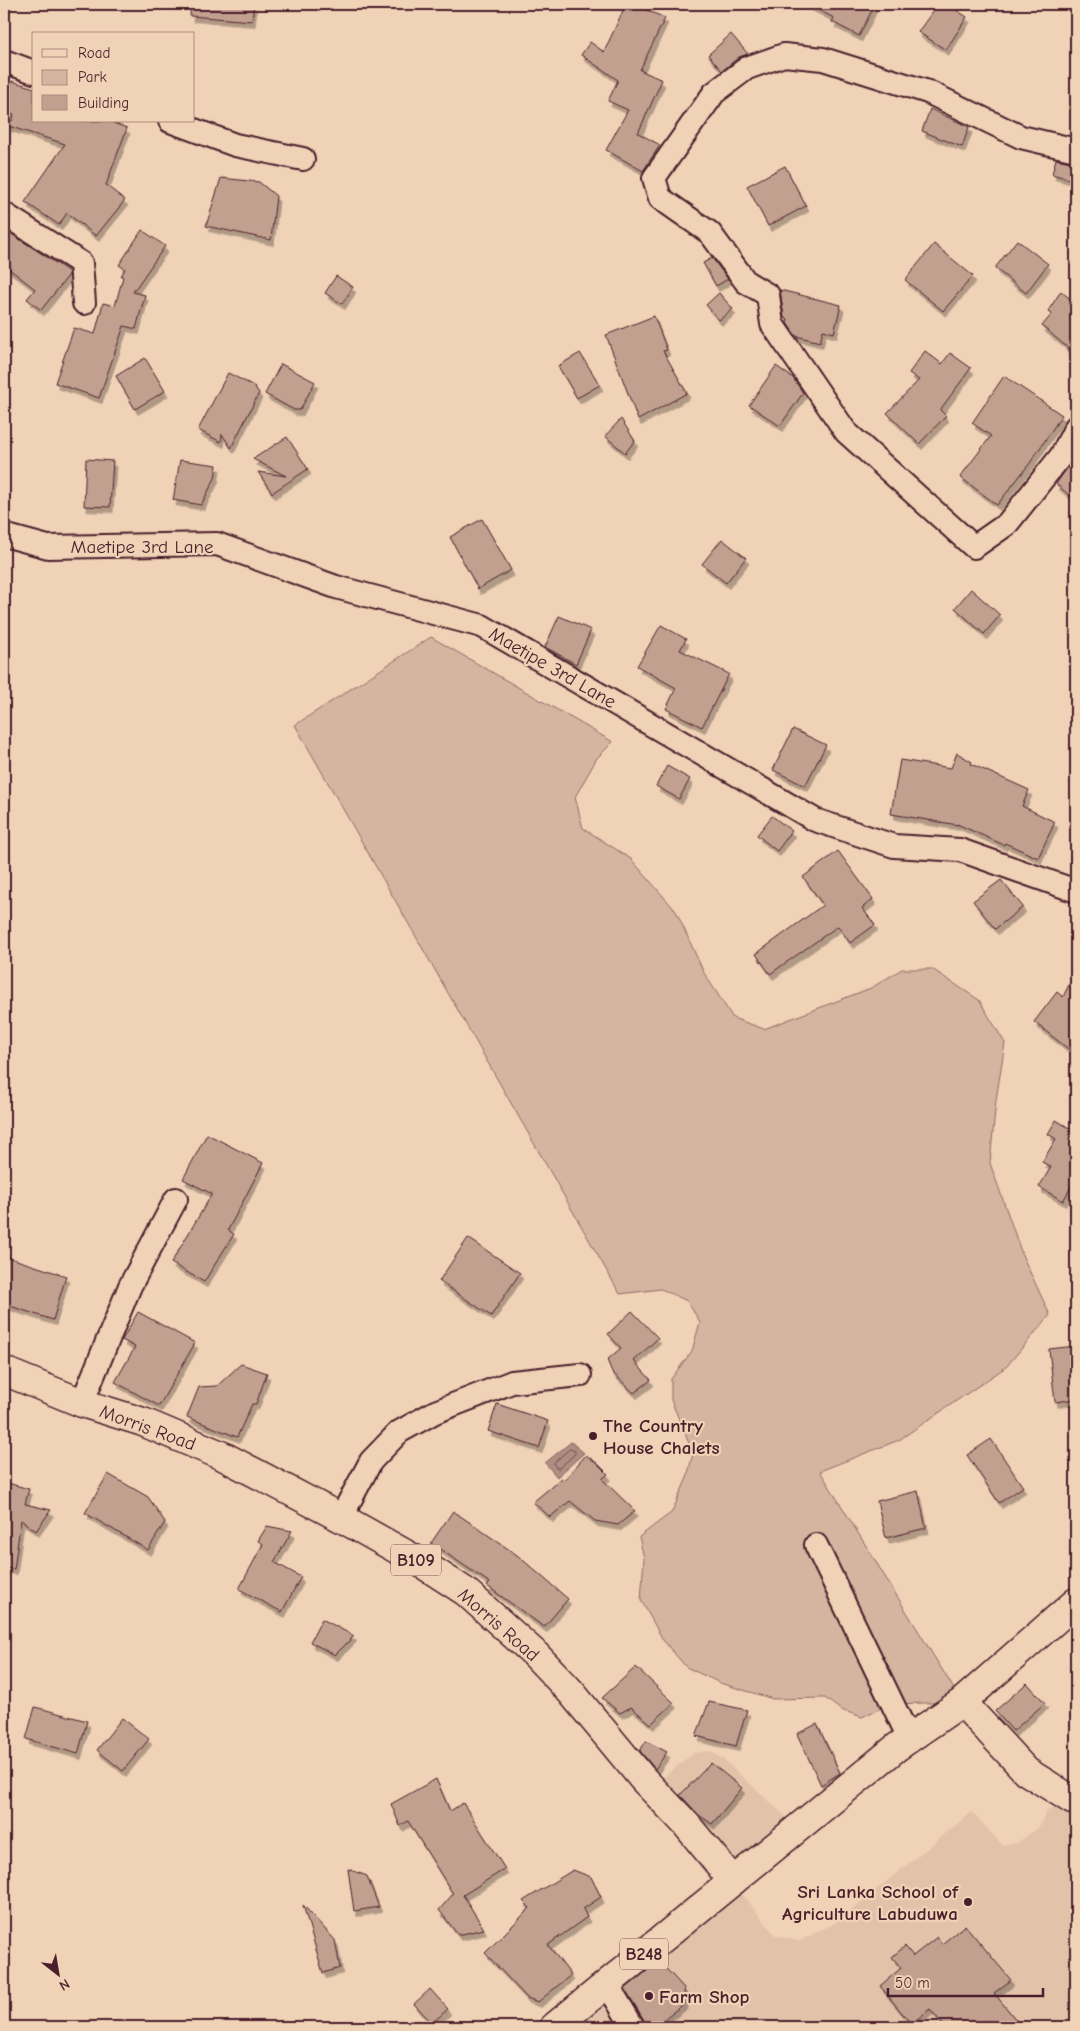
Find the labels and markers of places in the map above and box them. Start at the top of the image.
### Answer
place label: The Country House Chalets [603,1415,720,1459]
marker: The Country House Chalets [587,1430,599,1442]
place label: Sri Lanka School of Agriculture Labuduwa [782,1881,959,1925]
marker: Sri Lanka School of Agriculture Labuduwa [962,1896,974,1908]
place label: Farm Shop [659,1986,749,2008]
marker: Farm Shop [643,1990,655,2002]

